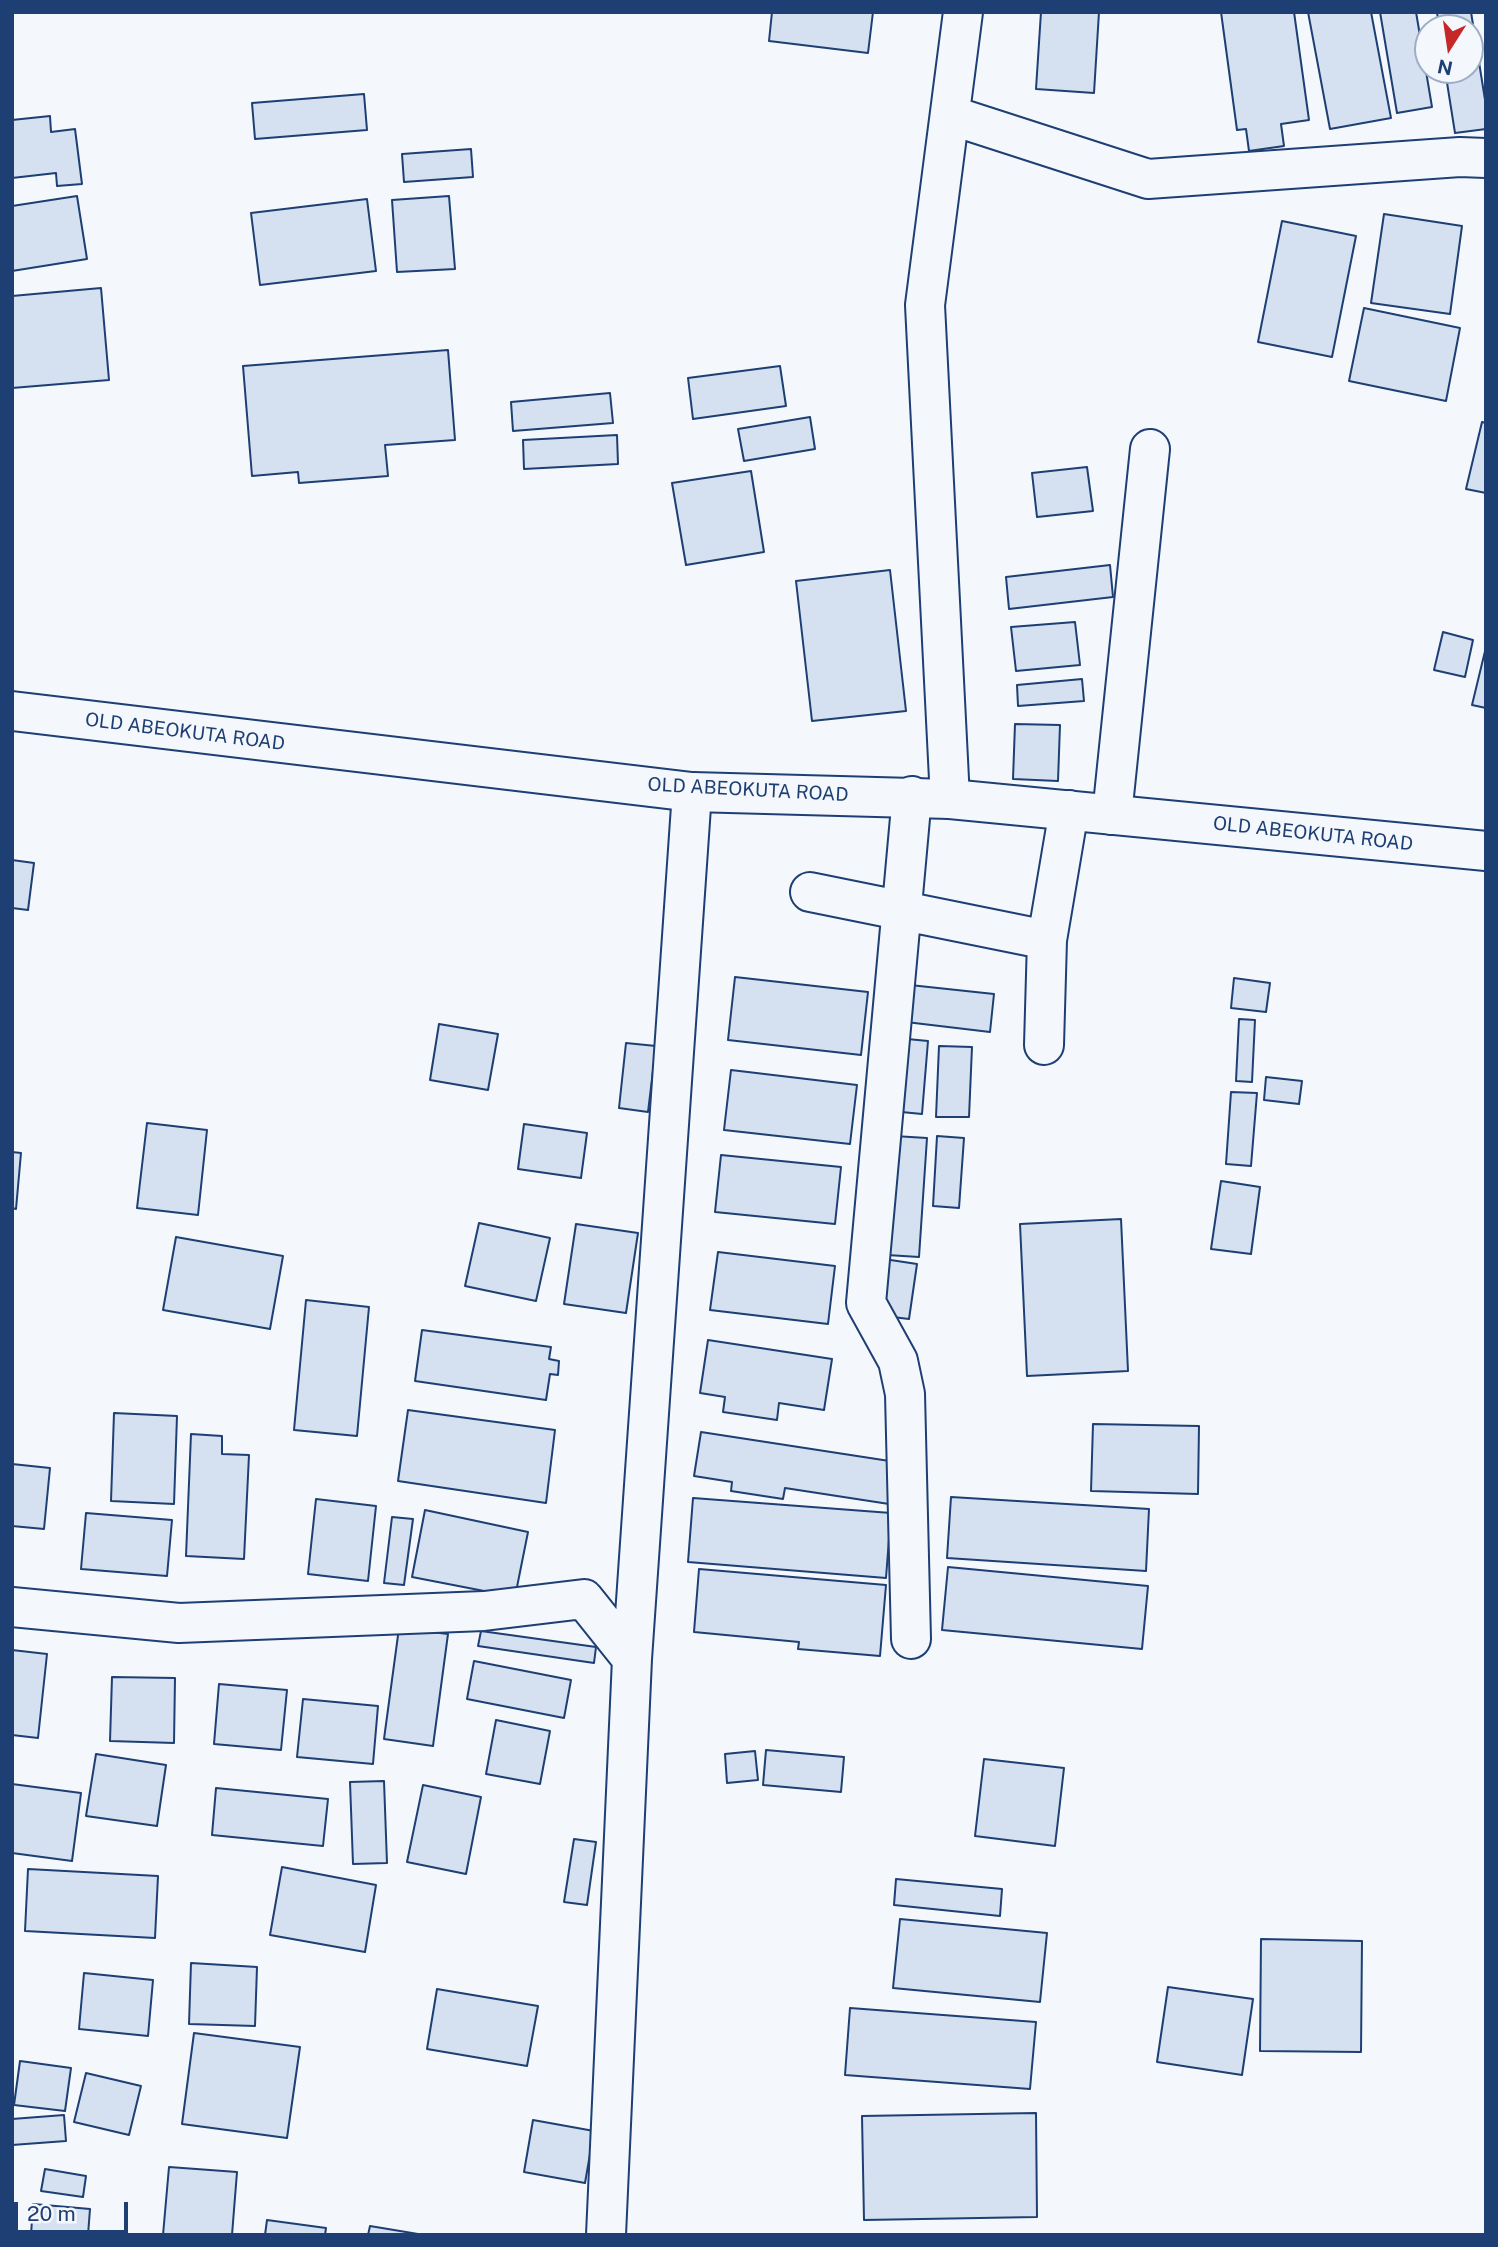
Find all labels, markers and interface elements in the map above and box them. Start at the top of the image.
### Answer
north arrow [1414,14,1484,84]
text: N [1436,55,1455,80]
street label: OLD ABEOKUTA ROAD [84,708,286,756]
street label: OLD ABEOKUTA ROAD [647,773,849,807]
street label: OLD ABEOKUTA ROAD [1212,812,1414,856]
scale bar [18,2188,131,2232]
text: 20 m [27,2201,76,2226]

